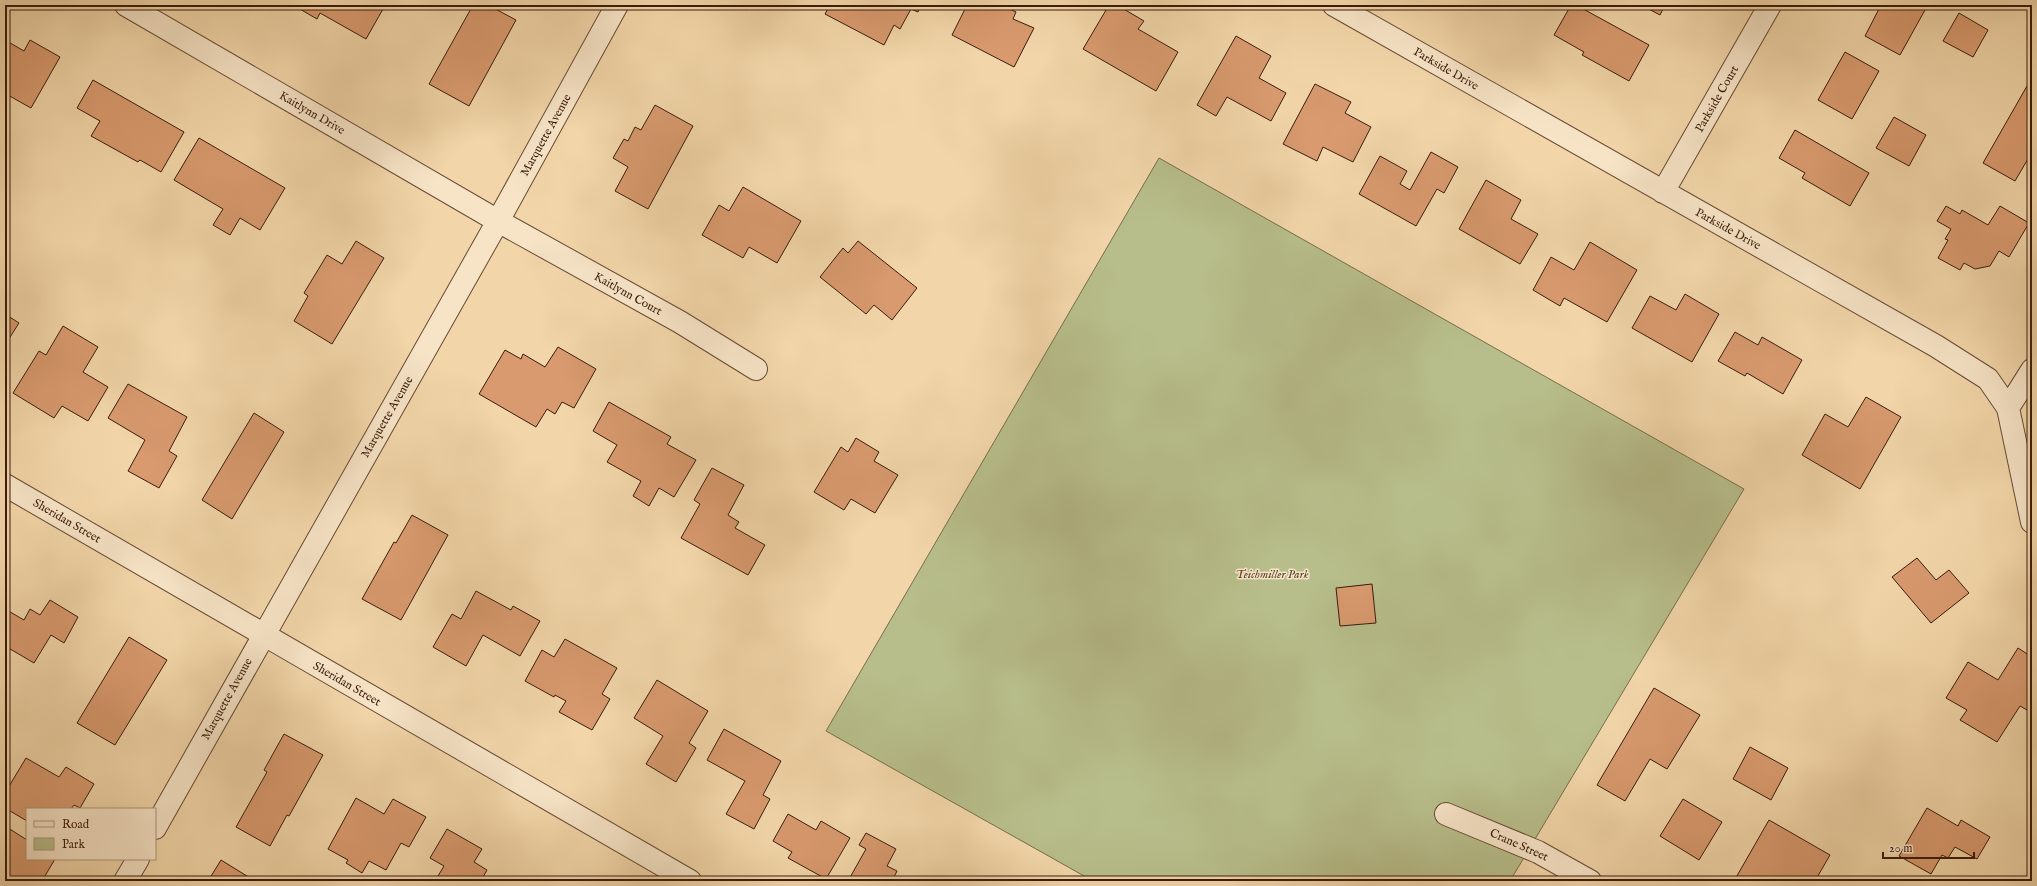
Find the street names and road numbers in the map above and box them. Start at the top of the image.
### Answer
street label: Parkside Drive [1411,44,1482,94]
street label: Parkside Court [1692,63,1742,135]
street label: Kaitlynn Drive [276,88,348,138]
street label: Marquette Avenue [517,91,576,179]
street label: Parkside Drive [1693,205,1764,253]
street label: Kaitlynn Court [591,269,665,319]
street label: Marquette Avenue [358,373,418,461]
street label: Sheridan Street [30,496,104,546]
street label: Marquette Avenue [198,655,257,743]
street label: Sheridan Street [310,659,384,709]
street label: Crane Street [1487,825,1551,865]

